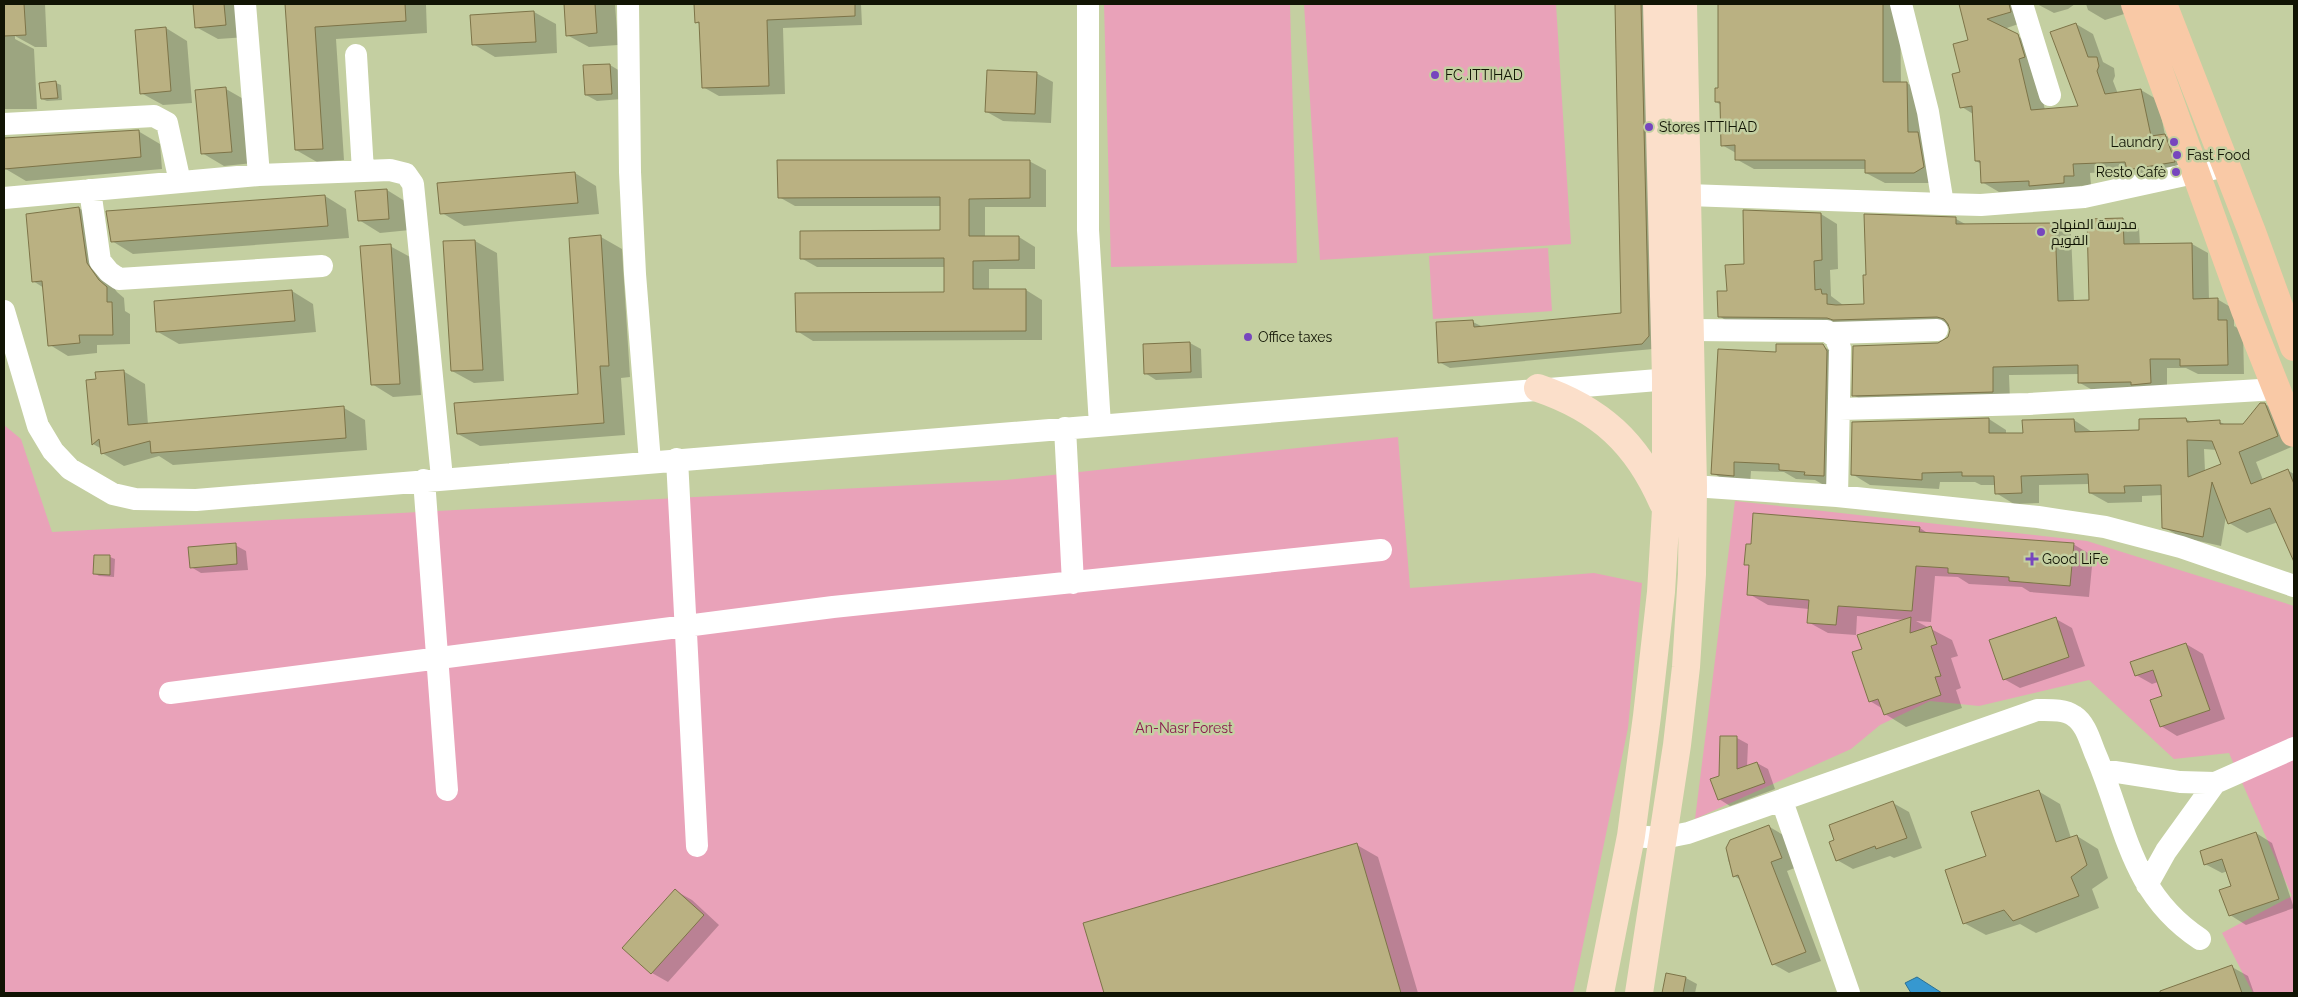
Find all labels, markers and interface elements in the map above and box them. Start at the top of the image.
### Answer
place label: FC .ITTIHAD [1445,67,1523,83]
marker: FC .ITTIHAD [1429,69,1441,81]
place label: Stores ITTIHAD [1659,119,1757,135]
marker: Stores ITTIHAD [1643,121,1655,133]
place label: Laundry [2111,134,2164,150]
marker: Laundry [2168,136,2180,148]
place label: Fast Food [2187,147,2250,163]
marker: Fast Food [2171,149,2183,161]
place label: Resto Cafè [2096,164,2166,180]
marker: Resto Cafè [2170,166,2182,178]
place label: مدرسة المنهاج القويم [2051,216,2137,250]
marker: مدرسة المنهاج القويم [2035,226,2047,238]
place label: Office taxes [1258,329,1332,345]
marker: Office taxes [1242,331,1254,343]
place label: Good LiFe [2042,551,2108,567]
marker: Good LiFe [2026,553,2038,565]
park label: An-Nasr Forest [1135,720,1233,736]

